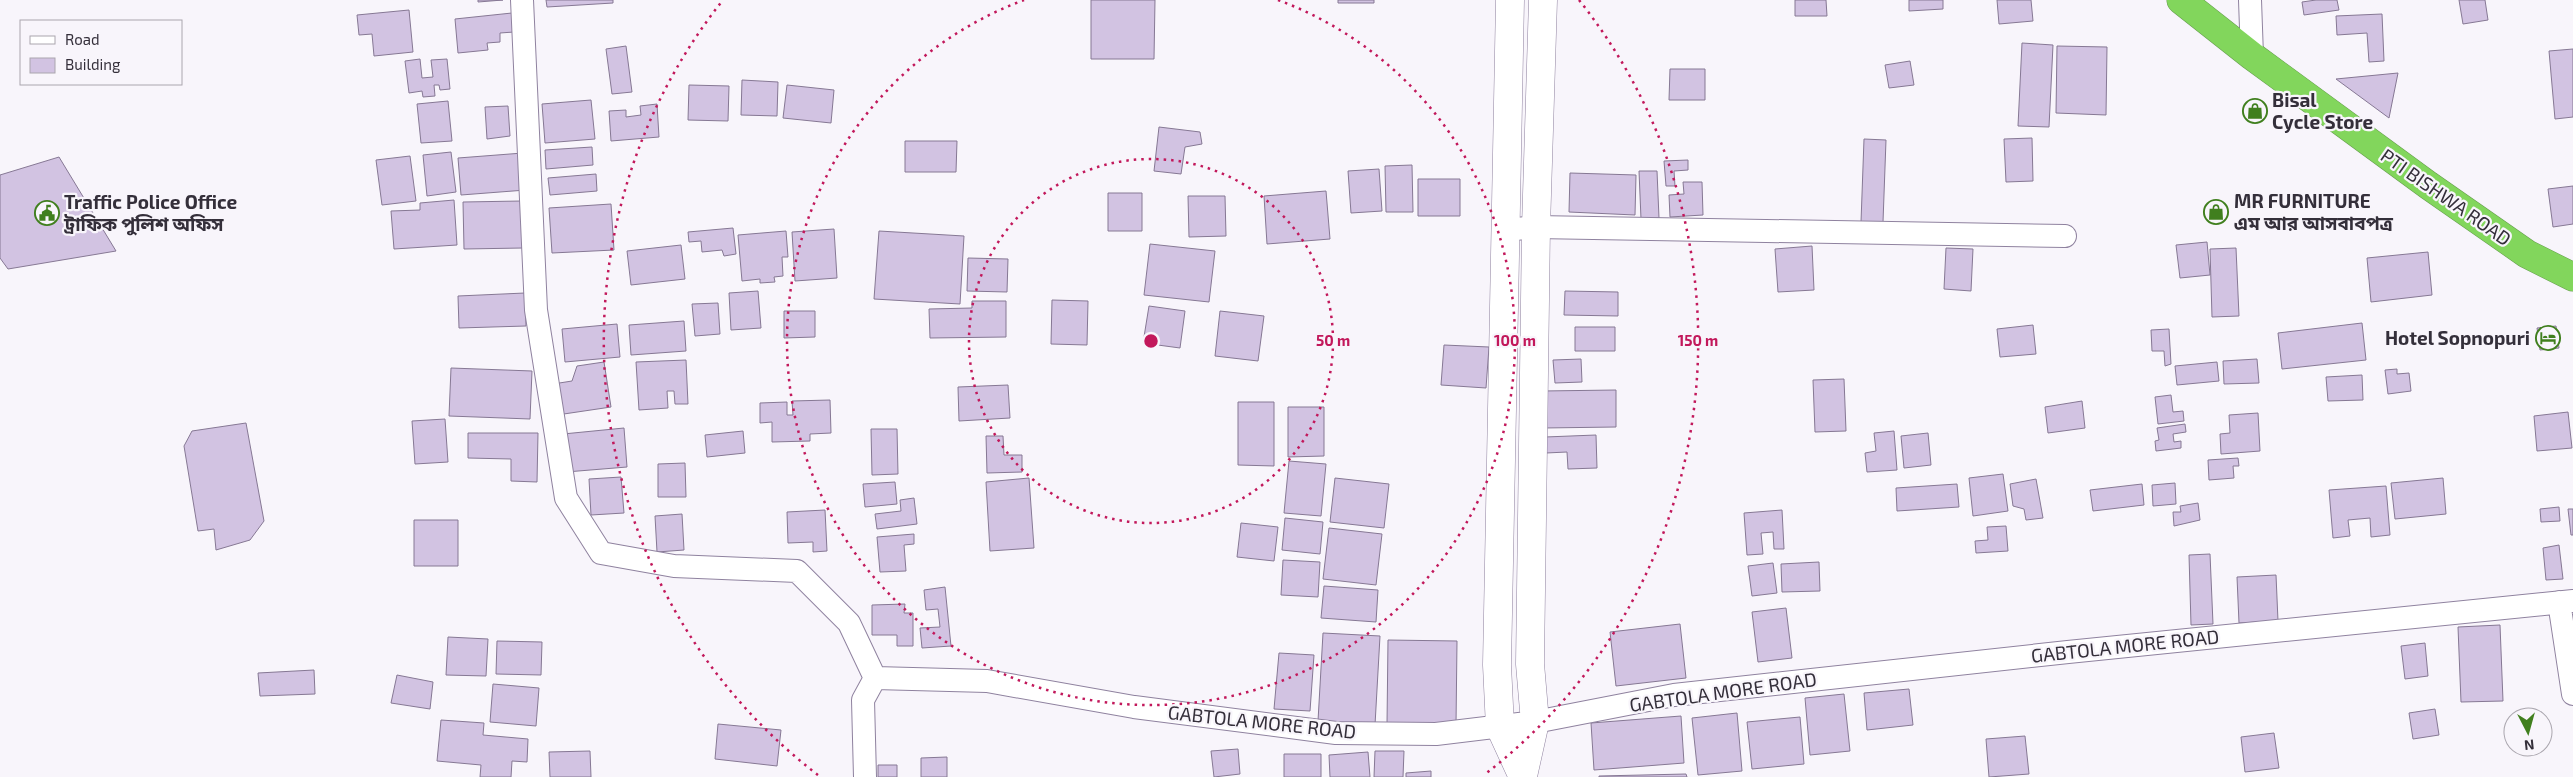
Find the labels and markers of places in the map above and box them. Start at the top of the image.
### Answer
place label: Bisal Cycle Store [2272,88,2373,134]
shop icon: Bisal Cycle Store [2242,98,2268,124]
place label: MR FURNITURE এম আর আসবাবপত্র [2234,189,2394,234]
place label: Traffic Police Office ট্রাফিক পুলিশ অফিস [63,190,238,236]
shop icon: MR FURNITURE এম আর আসবাবপত্র [2203,199,2229,225]
public building icon: Traffic Police Office ট্রাফিক পুলিশ অফিস [34,200,60,226]
hotel icon: Hotel Sopnopuri [2535,325,2561,351]
place label: Hotel Sopnopuri [2385,326,2530,349]
centre of rings [1142,332,1160,350]

